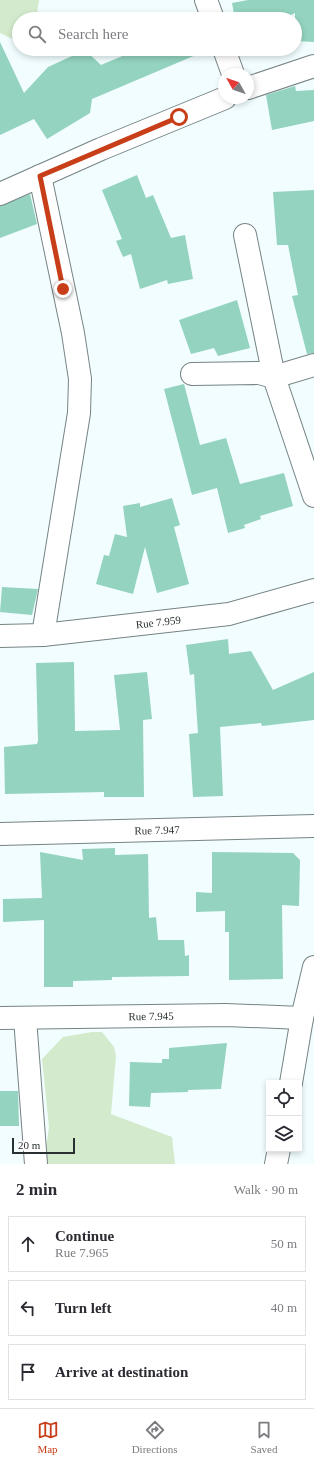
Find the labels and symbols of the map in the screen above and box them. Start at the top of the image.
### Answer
north arrow [218,68,254,104]
route start [170,108,188,126]
route end [54,280,72,298]
street label: Rue 7.959 [135,613,182,630]
street label: Rue 7.947 [134,823,180,837]
street label: Rue 7.945 [128,1010,174,1022]
scale bar [12,1136,75,1155]

